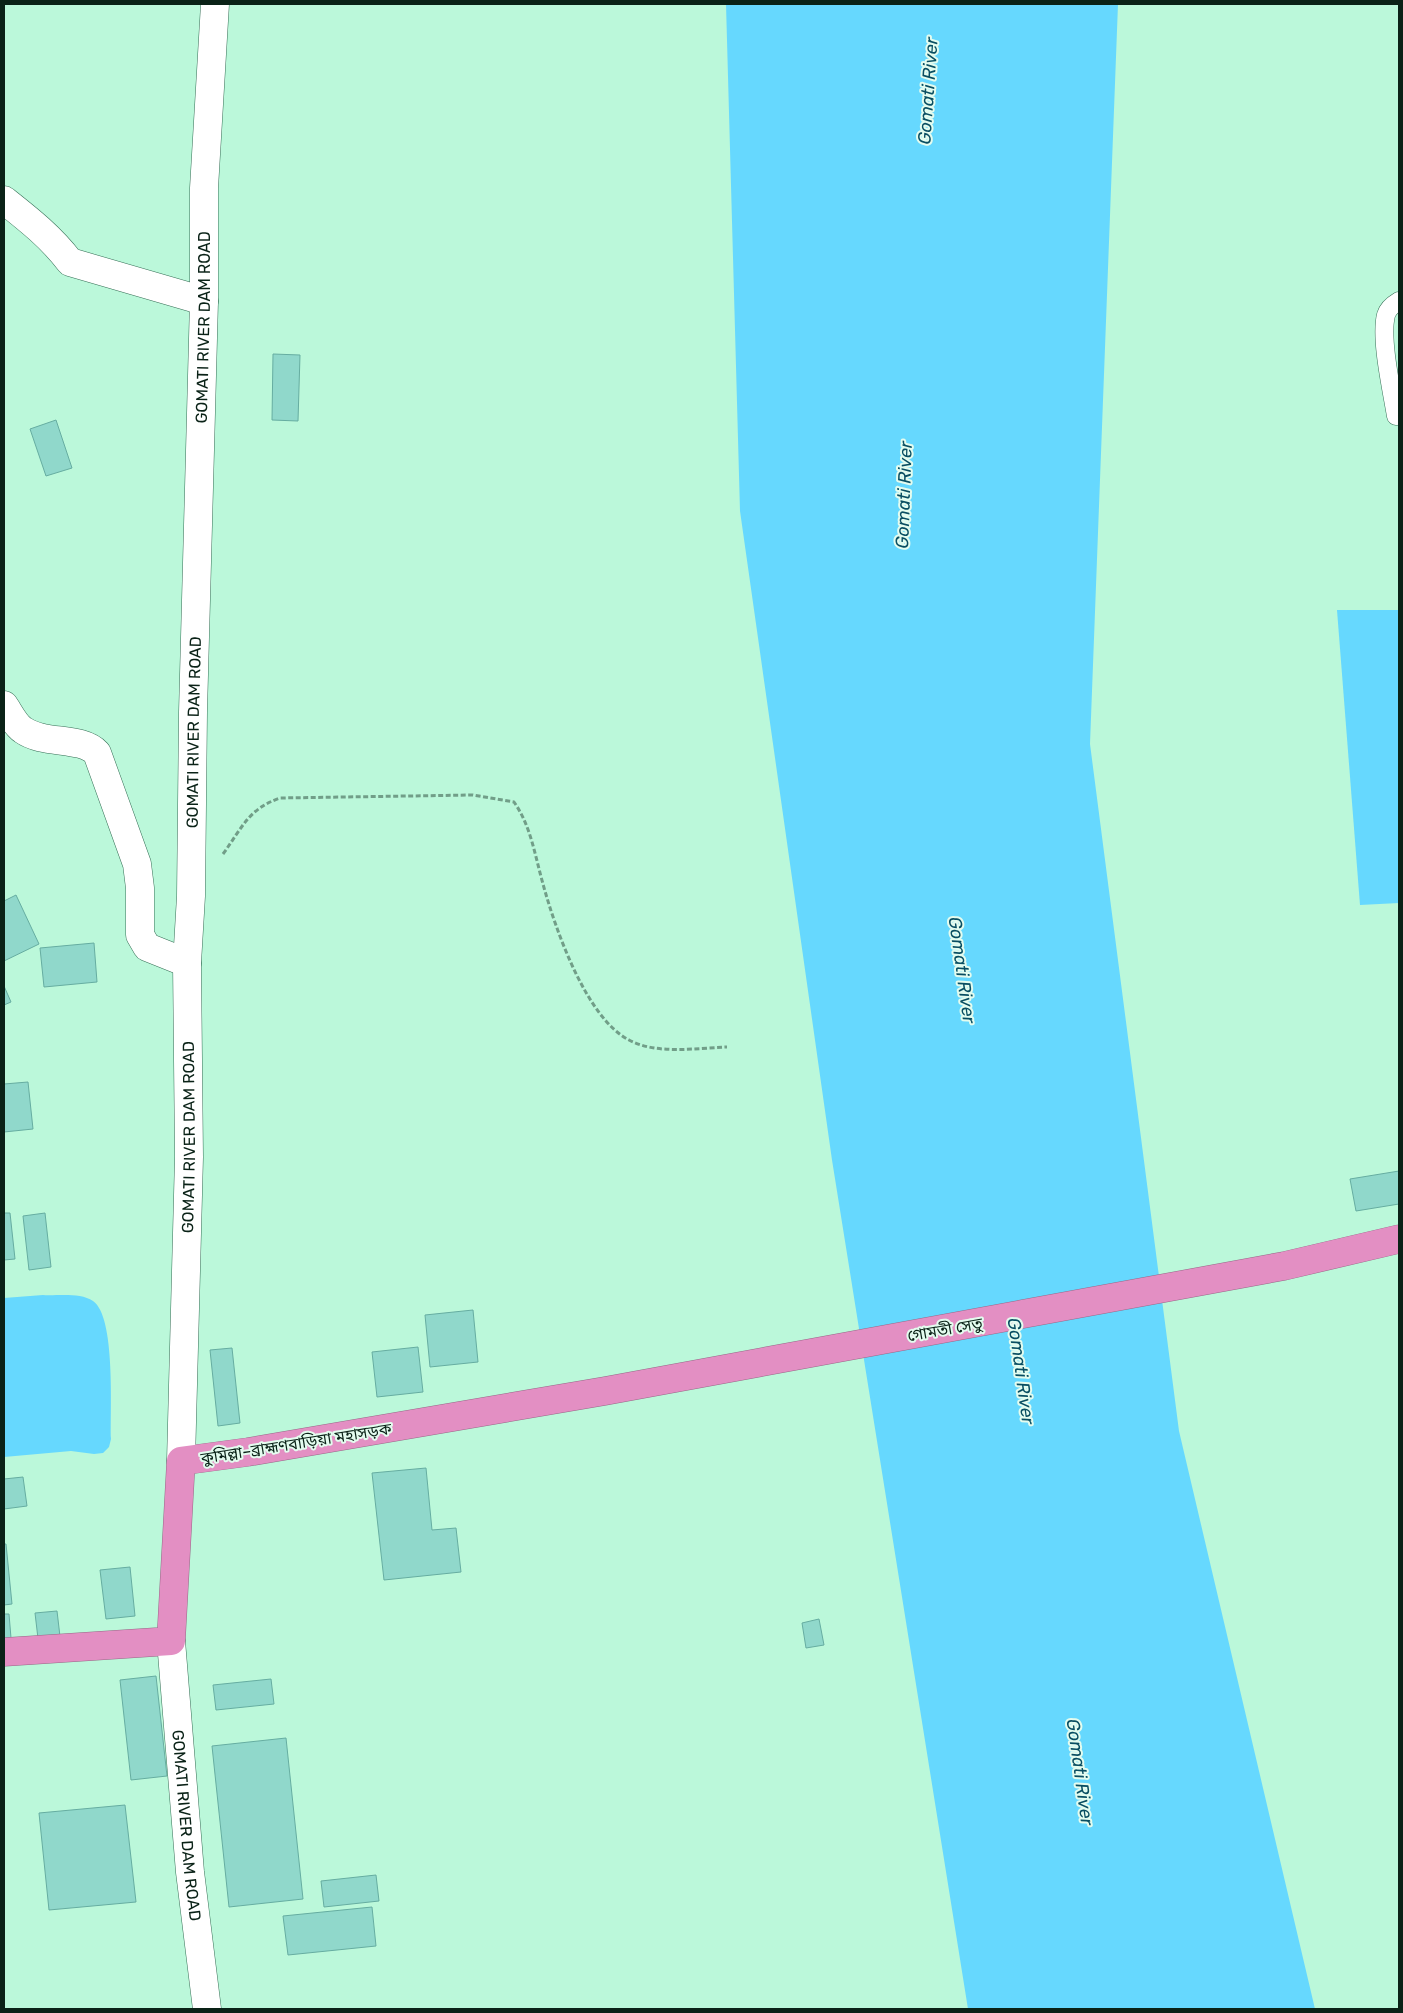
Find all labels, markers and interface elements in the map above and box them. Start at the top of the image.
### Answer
water label: Gomati River [913,35,943,145]
street label: GOMATI RIVER DAM ROAD [192,231,214,424]
water label: Gomati River [891,440,917,549]
street label: GOMATI RIVER DAM ROAD [183,636,205,828]
water label: Gomati River [944,915,981,1026]
street label: GOMATI RIVER DAM ROAD [178,1041,199,1233]
street label: গোমতী সেতু [906,1313,985,1346]
water label: Gomati River [1003,1316,1040,1427]
street label: কুমিল্লা–ব্রাহ্মণবাড়িয়া মহাসড়ক [198,1419,394,1468]
water label: Gomati River [1062,1717,1099,1828]
street label: GOMATI RIVER DAM ROAD [168,1729,205,1922]

